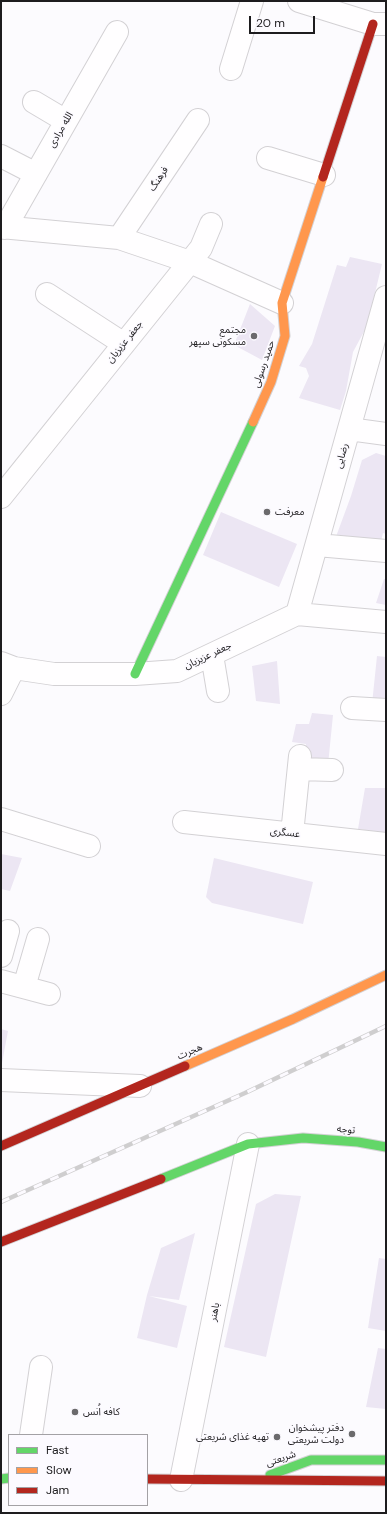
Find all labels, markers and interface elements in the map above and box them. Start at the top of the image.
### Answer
scale bar [251,8,317,34]
text: 20 m [256,15,285,31]
street label: الله مرادی [46,110,76,150]
street label: فرهنگ [147,164,171,194]
street label: جعفر عزیزیان [104,319,146,365]
place label: مجتمع مسکونی سپهر [189,324,246,348]
marker: مجتمع مسکونی سپهر [249,331,259,341]
street label: حمید رسولی [250,339,278,389]
street label: رضایی [333,442,351,470]
place label: معرفت [275,506,305,518]
marker: معرفت [262,507,272,517]
street label: جعفر عزیزیان [182,640,234,672]
street label: عسگری [269,825,301,841]
street label: هجرت [176,1041,204,1063]
street label: توجه [336,1123,356,1137]
street label: باهنر [207,1302,223,1322]
place label: کافه اُنس [83,1406,120,1418]
marker: کافه اُنس [70,1407,80,1417]
place label: دفتر پیشخوان دولت شریعتی [288,1422,344,1446]
marker: دفتر پیشخوان دولت شریعتی [347,1429,357,1439]
place label: تهیه غذای شریعتی [196,1431,269,1443]
marker: تهیه غذای شریعتی [272,1432,282,1442]
legend [8,1434,148,1506]
text: Fast [46,1442,69,1458]
street label: شریعتی [264,1448,298,1470]
text: Slow [46,1462,72,1478]
text: Jam [46,1482,69,1498]

